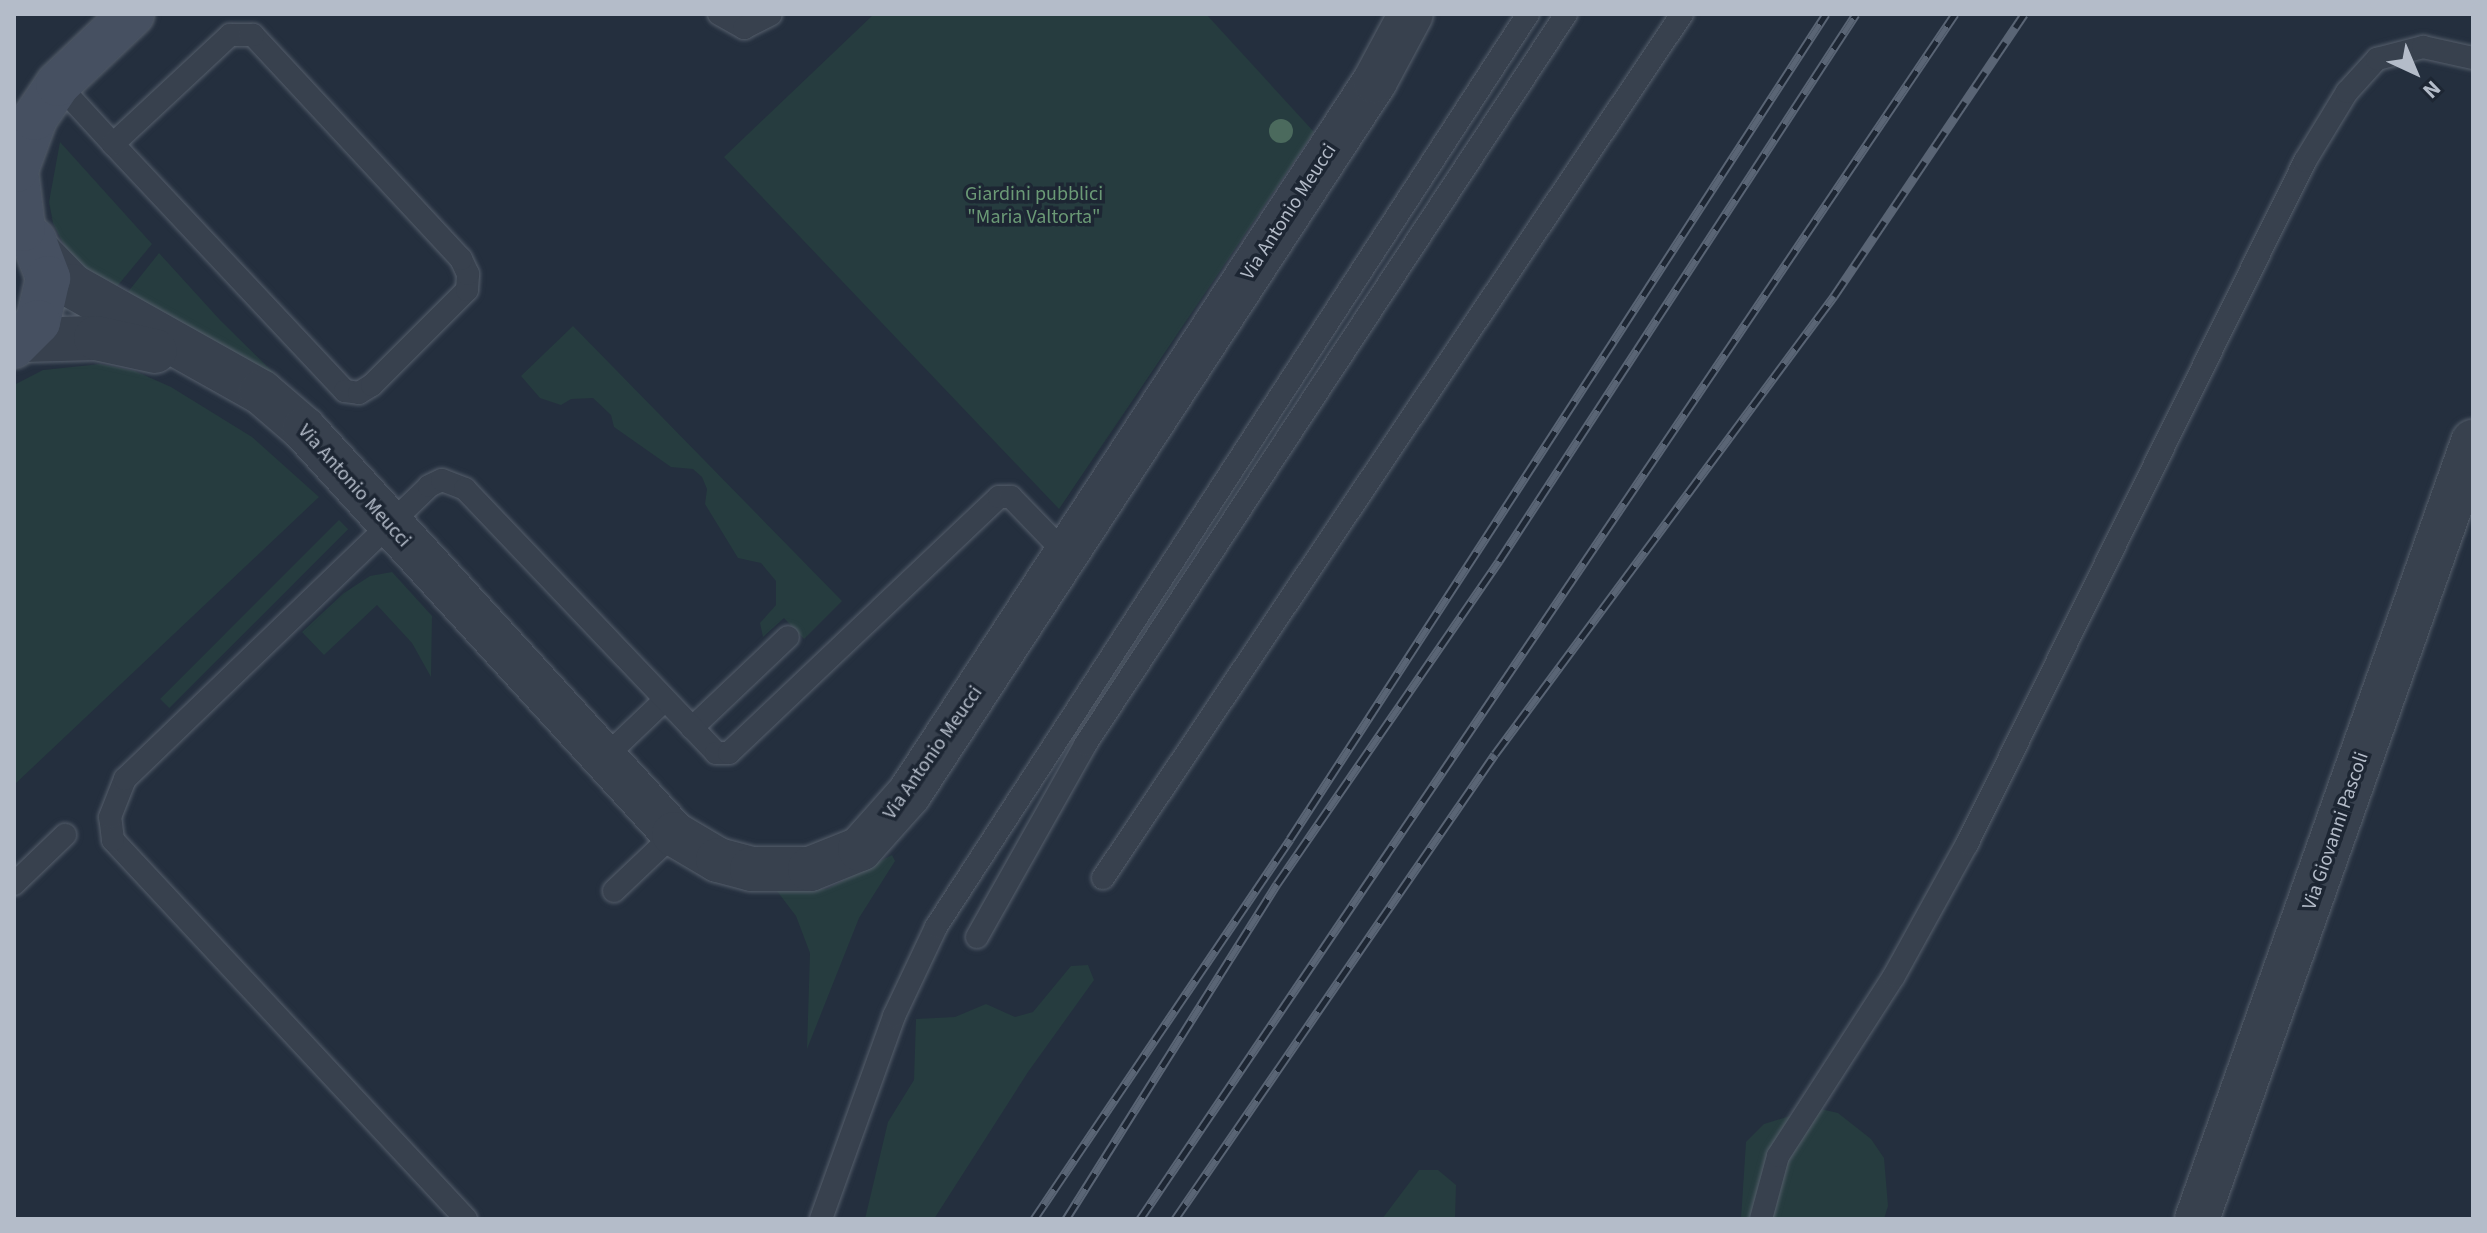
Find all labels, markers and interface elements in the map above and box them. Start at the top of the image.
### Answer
north arrow [2375,32,2455,112]
text: N [2415,73,2448,106]
street label: Via Antonio Meucci [1236,140,1342,284]
park label: Giardini pubblici "Maria Valtorta" [965,182,1103,229]
street label: Via Antonio Meucci [292,420,416,552]
street label: Via Antonio Meucci [878,682,988,824]
street label: Via Giovanni Pascoli [2298,749,2374,913]

